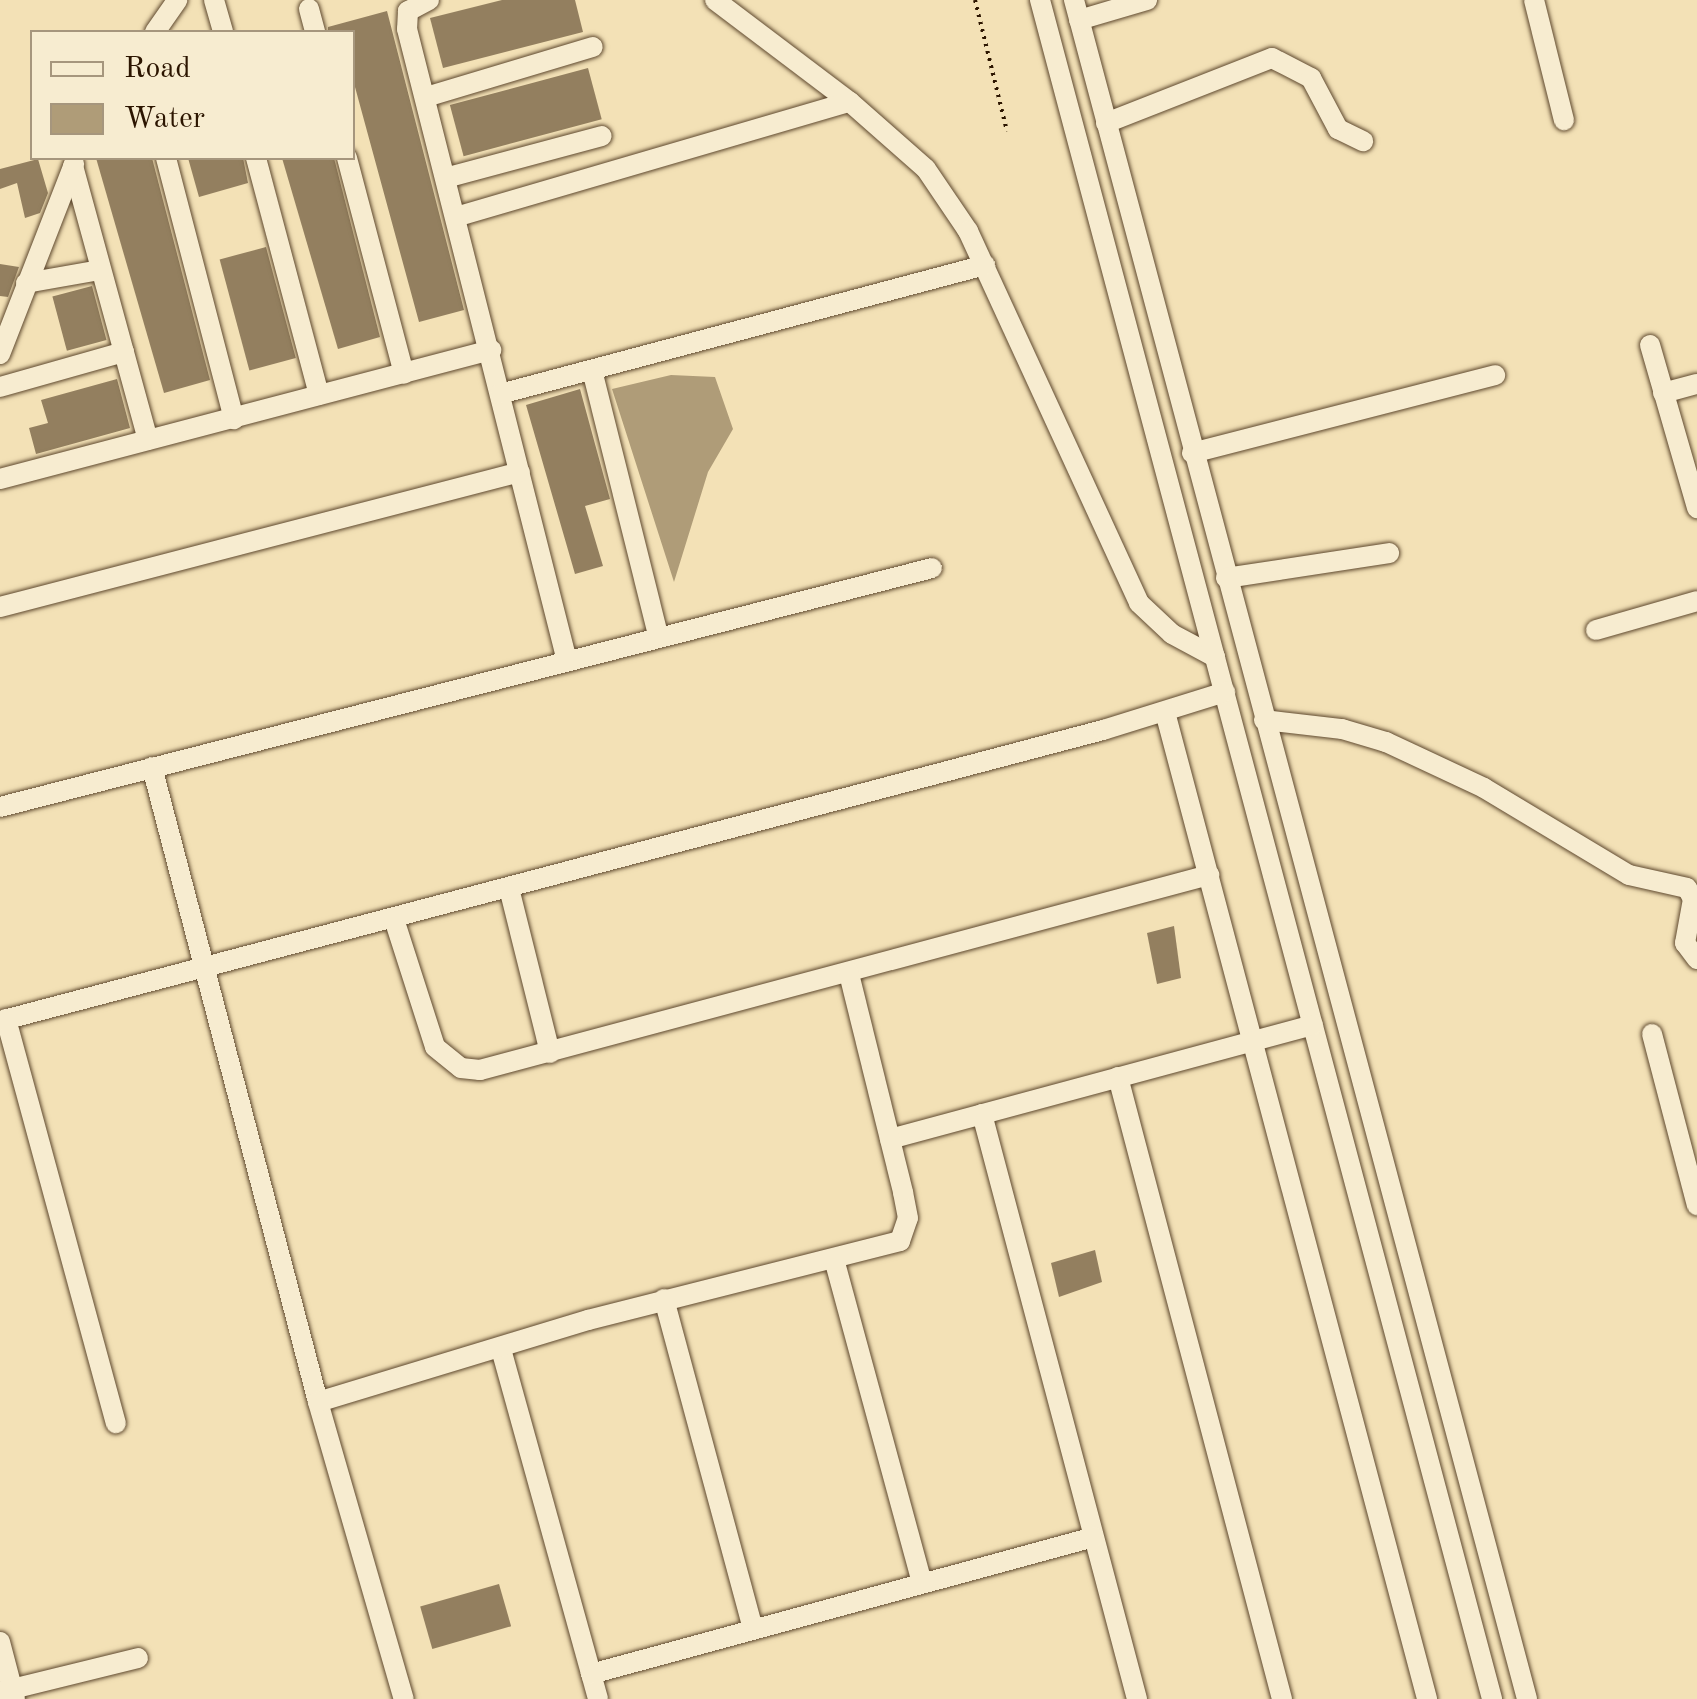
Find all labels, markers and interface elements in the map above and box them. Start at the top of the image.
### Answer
legend [30,30,355,160]
text: Road [124,54,191,84]
text: Water [124,104,205,134]

